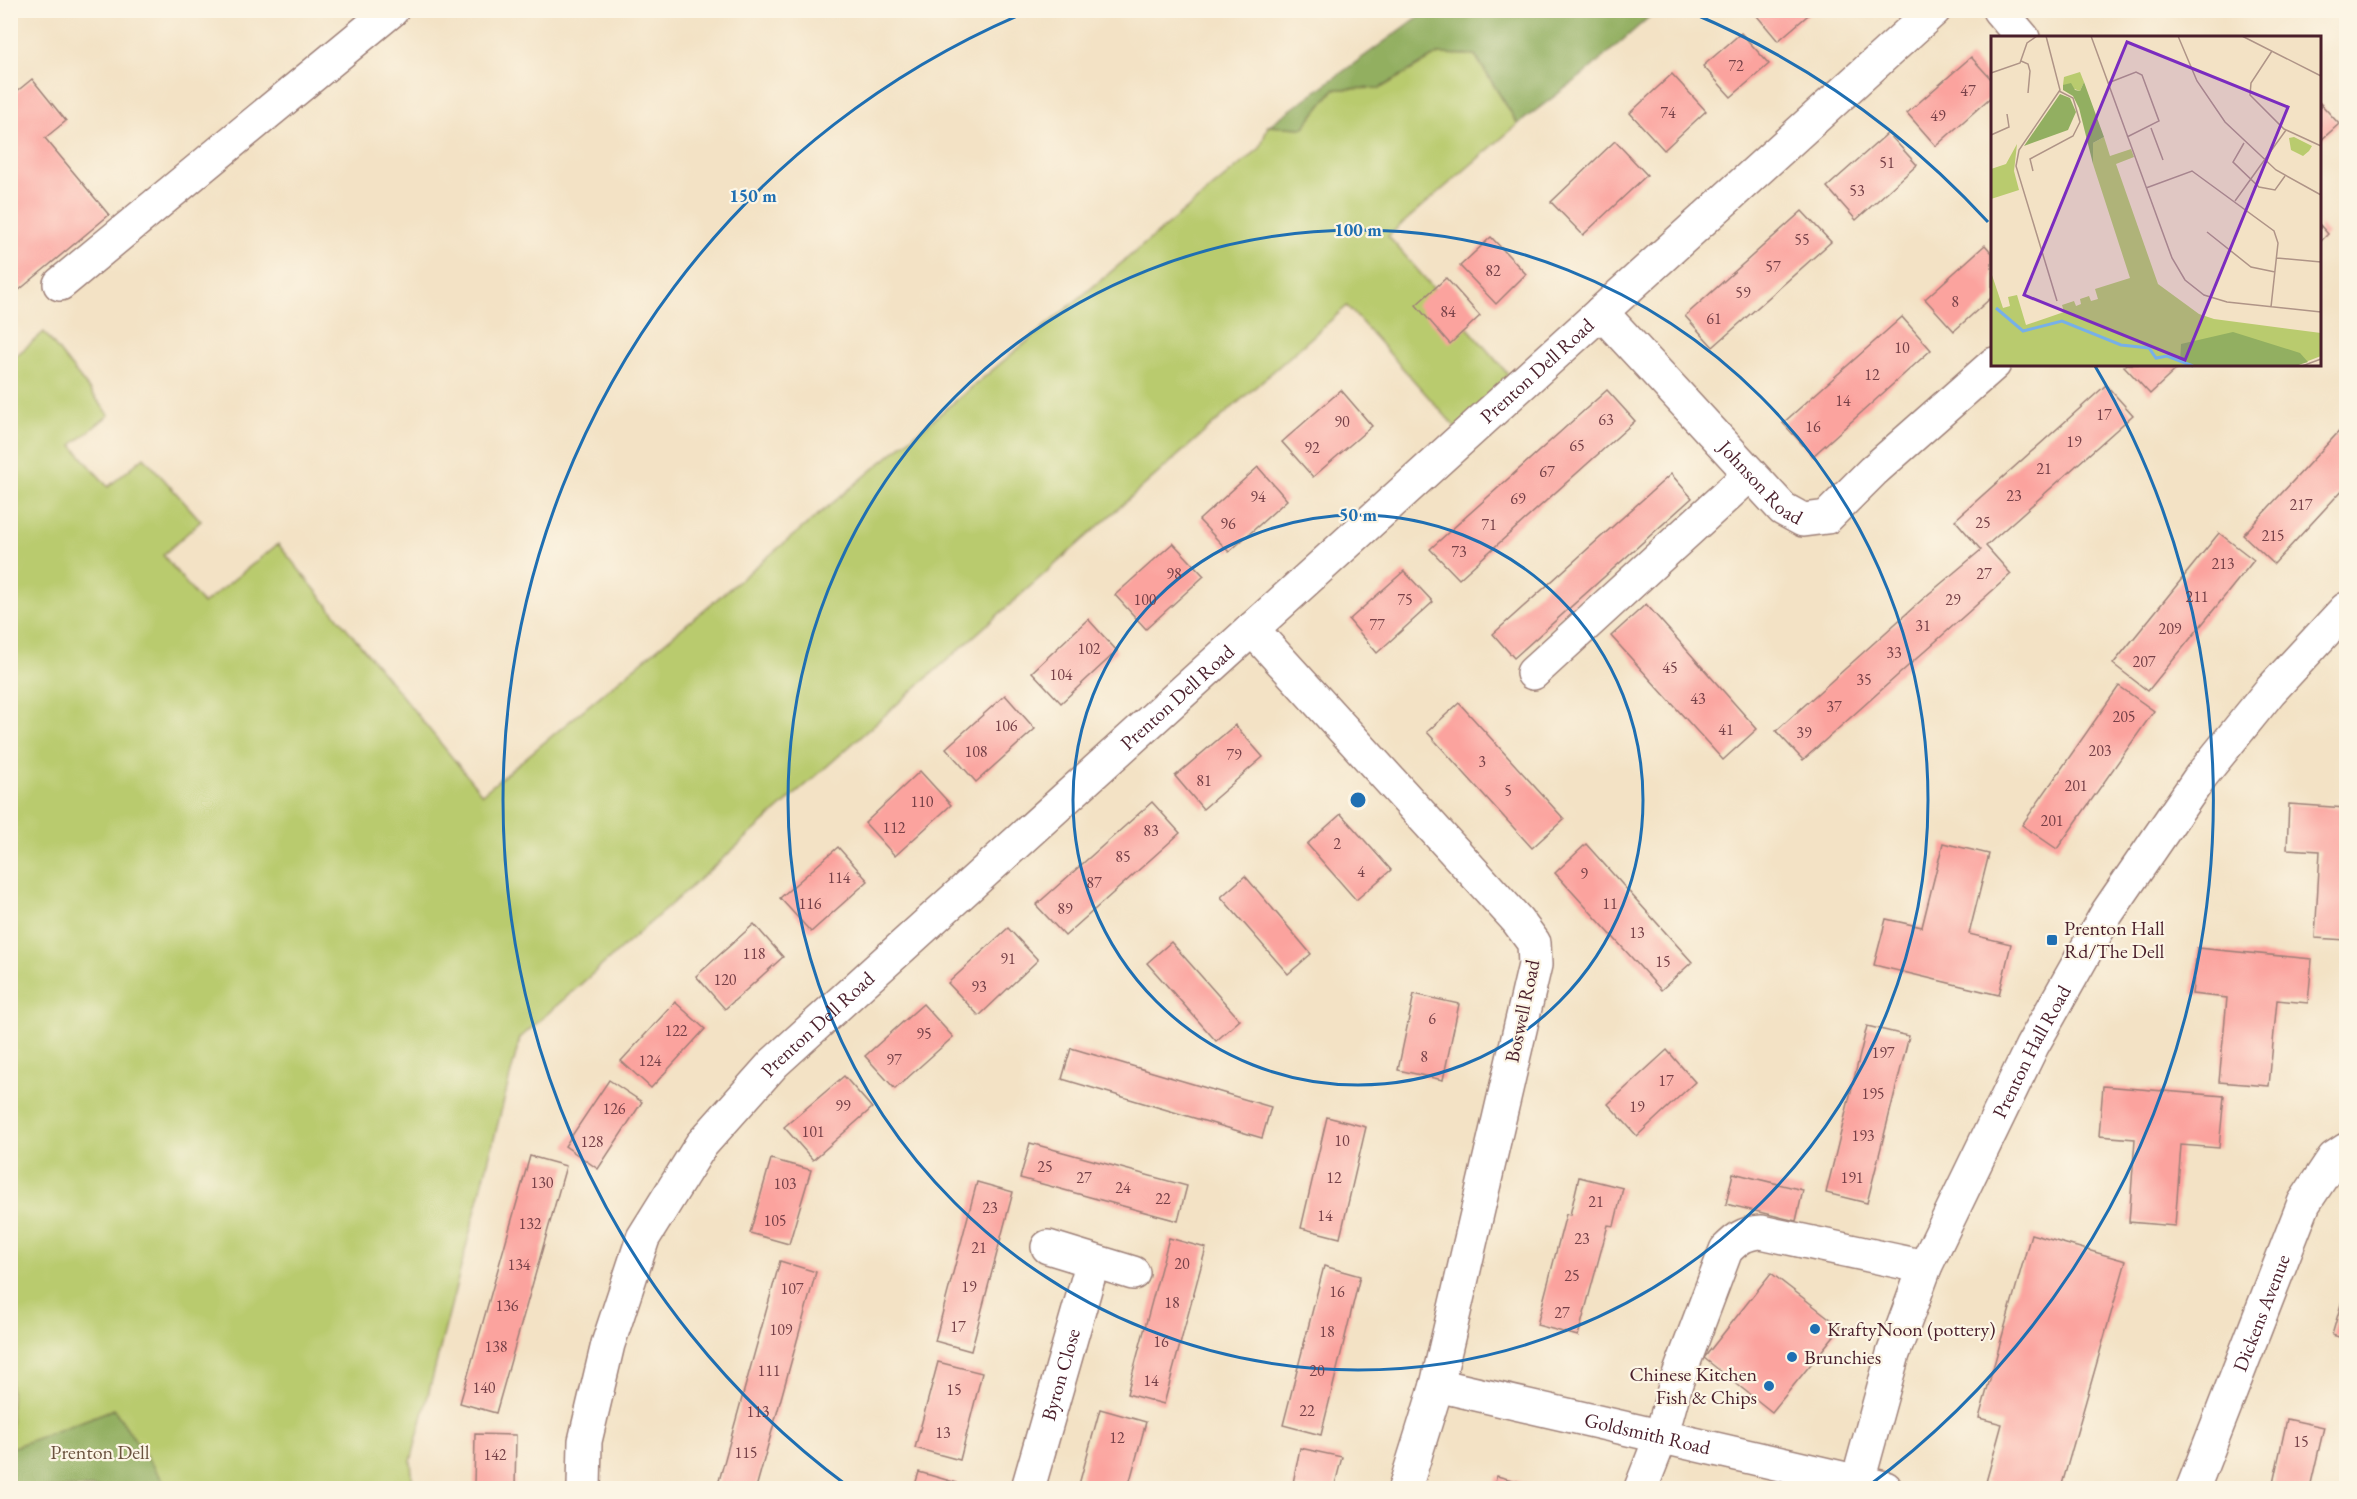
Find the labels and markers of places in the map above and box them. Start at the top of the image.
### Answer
centre of rings [1348,790,1368,810]
place label: Prenton Hall Rd/The Dell [2064,915,2165,964]
marker: Prenton Hall Rd/The Dell [2045,933,2059,947]
place label: KraftyNoon (pottery) [1827,1316,1996,1342]
marker: KraftyNoon (pottery) [1808,1322,1822,1336]
place label: Brunchies [1804,1344,1881,1370]
marker: Brunchies [1785,1350,1799,1364]
place label: Chinese Kitchen Fish & Chips [1629,1361,1757,1410]
marker: Chinese Kitchen Fish & Chips [1762,1379,1776,1393]

